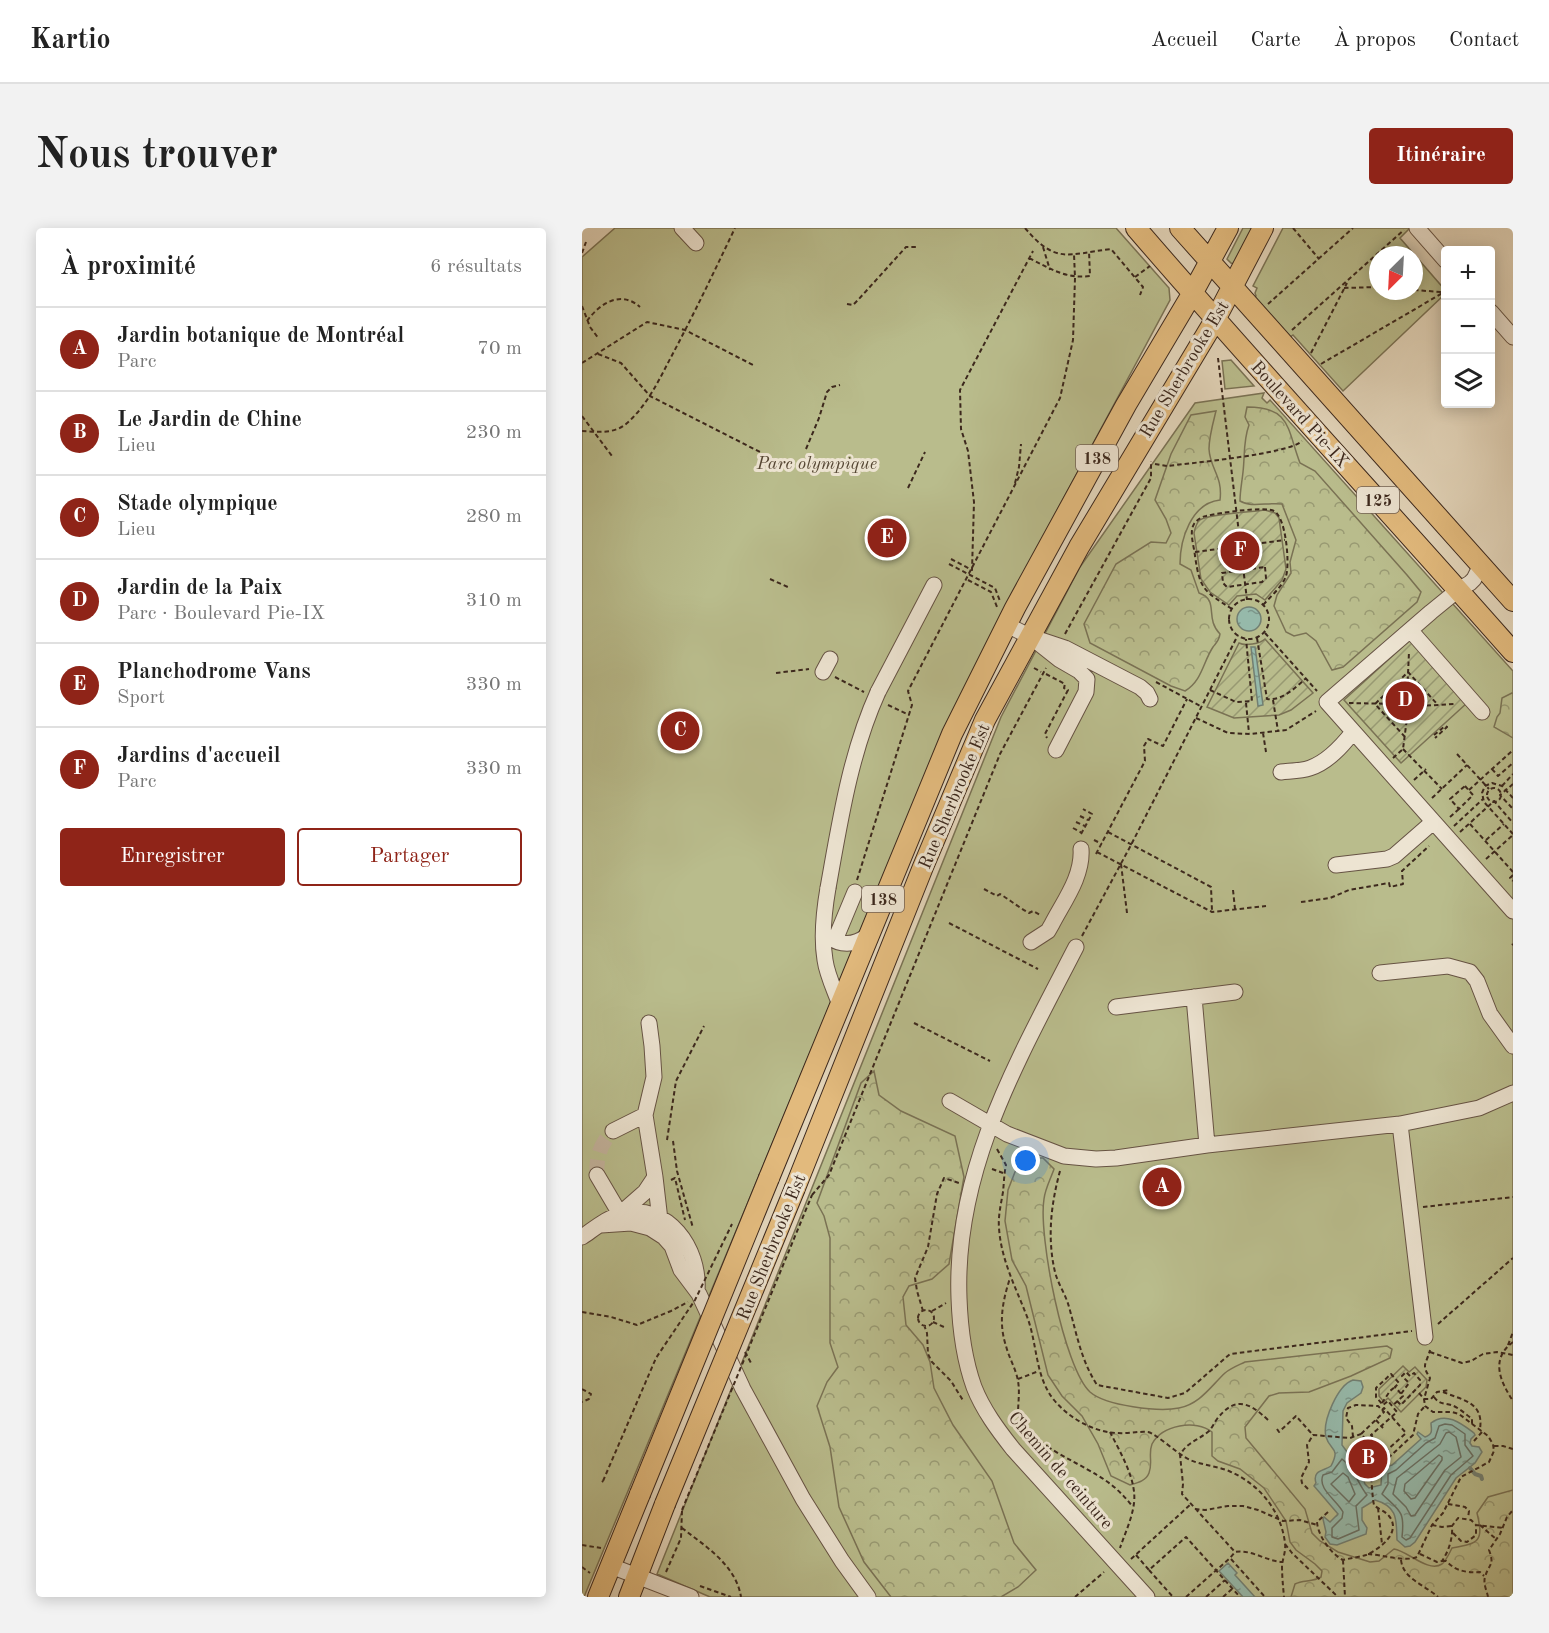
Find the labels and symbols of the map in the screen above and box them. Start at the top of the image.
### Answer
north arrow [1369,246,1423,300]
street label: Rue Sherbrooke Est [1137,298,1233,441]
street label: Boulevard Pie-IX [1247,358,1352,472]
road number: 138 [1076,445,1118,471]
park label: Parc olympique [756,455,877,473]
road number: 125 [1357,487,1399,513]
pin: E [868,516,906,560]
pin: F [1220,528,1260,574]
pin: D [1386,678,1424,724]
pin: C [660,708,700,754]
street label: Rue Sherbrooke Est [916,721,994,872]
road number: 138 [862,886,904,912]
your location [1011,1146,1040,1175]
pin: A [1142,1164,1182,1210]
street label: Rue Sherbrooke Est [734,1172,810,1323]
street label: Chemin de ceinture [1005,1409,1116,1533]
pin: B [1348,1436,1388,1482]

